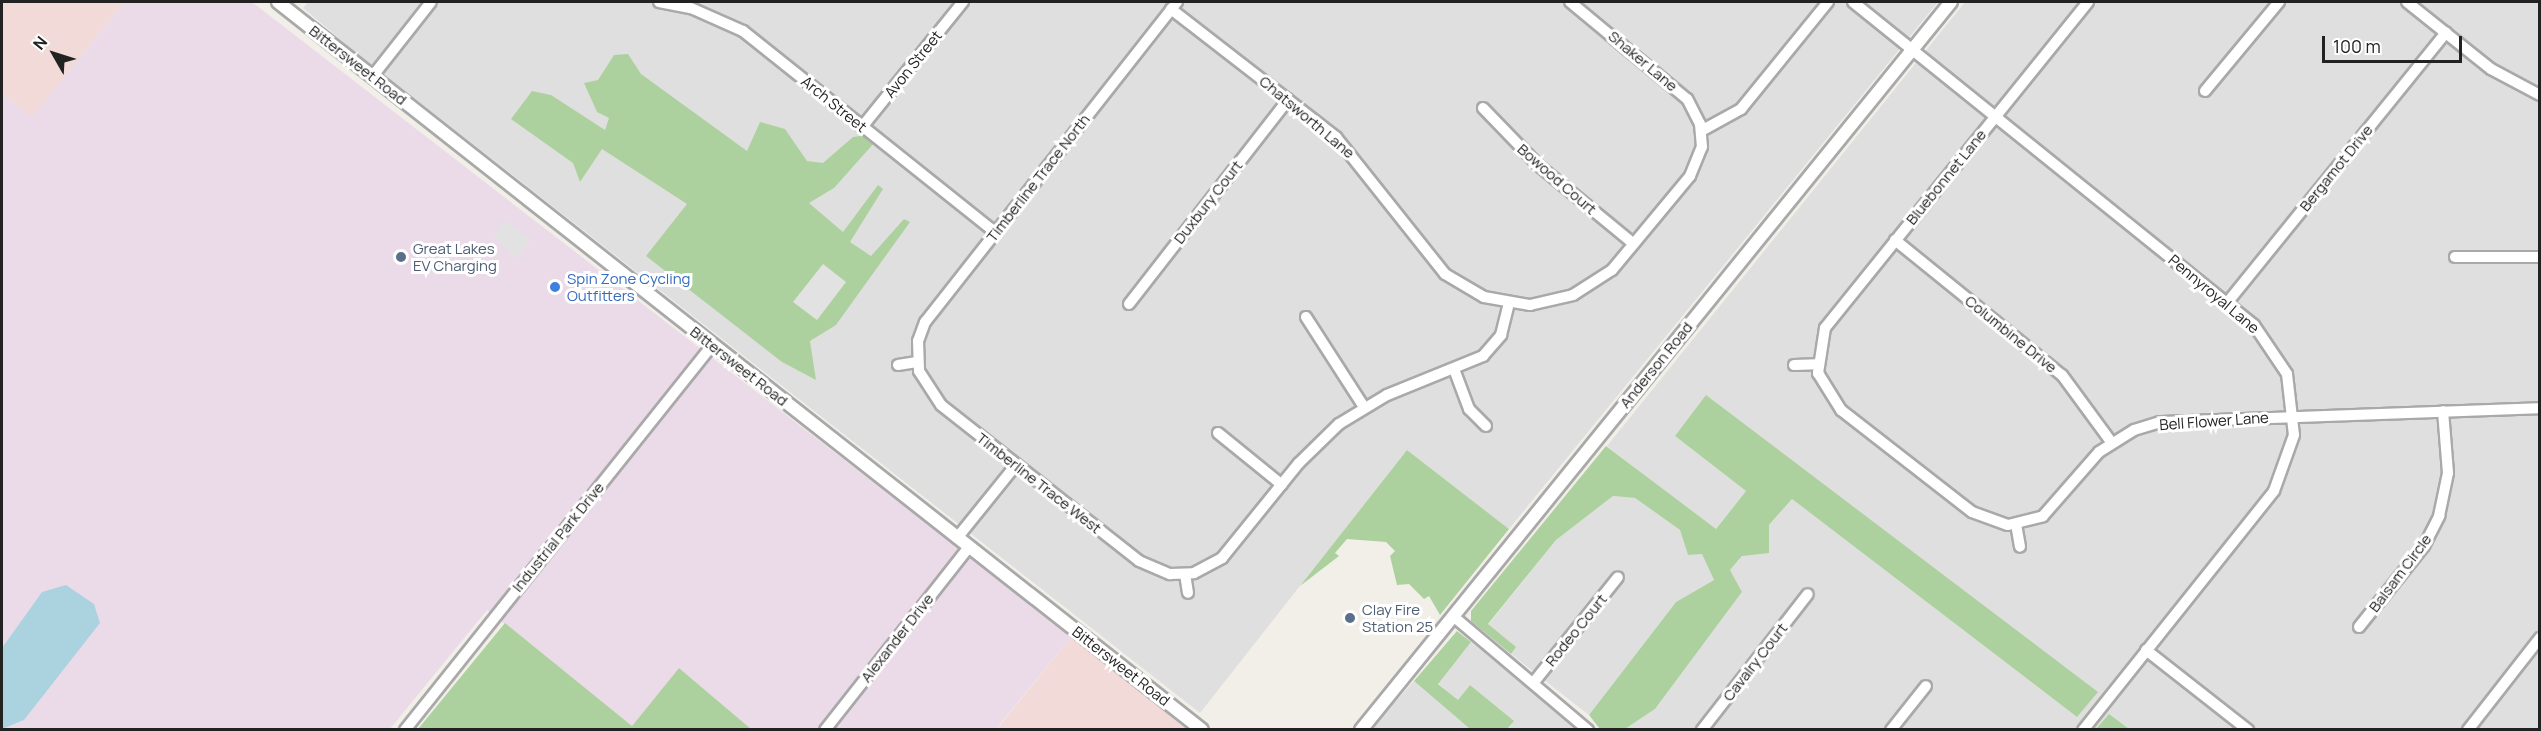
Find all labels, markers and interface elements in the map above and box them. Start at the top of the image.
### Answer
street label: Bittersweet Road [306,21,410,109]
north arrow [24,24,84,84]
scale bar [2325,24,2464,62]
street label: Avon Street [880,27,946,101]
street label: Shaker Lane [1605,27,1681,95]
text: N [28,31,52,54]
text: 100 m [2333,34,2381,58]
street label: Arch Street [798,72,870,136]
street label: Chatsworth Lane [1256,72,1358,162]
street label: Timberline Trace North [983,111,1093,245]
street label: Bergamot Drive [2296,121,2376,215]
street label: Bluebonnet Lane [1902,126,1990,228]
street label: Bowood Court [1514,140,1600,218]
street label: Duxbury Court [1170,157,1246,247]
place label: Great Lakes EV Charging [413,239,497,274]
marker: Great Lakes EV Charging [394,250,408,264]
street label: Pennyroyal Lane [2165,251,2263,337]
place label: Spin Zone Cycling Outfitters [567,269,690,304]
marker: Spin Zone Cycling Outfitters [548,280,562,294]
street label: Columbine Drive [1961,292,2061,376]
street label: Anderson Road [1616,318,1696,412]
street label: Bittersweet Road [687,322,791,410]
street label: Bell Flower Lane [2159,408,2269,434]
street label: Timberline Trace West [973,429,1105,537]
street label: Industrial Park Drive [508,479,608,595]
street label: Balsam Circle [2365,531,2435,615]
street label: Alexander Drive [857,590,937,686]
street label: Rodeo Court [1541,590,1611,670]
place label: Clay Fire Station 25 [1362,600,1433,635]
marker: Clay Fire Station 25 [1343,611,1357,625]
street label: Cavalry Court [1719,619,1791,705]
street label: Bittersweet Road [1069,622,1173,710]

